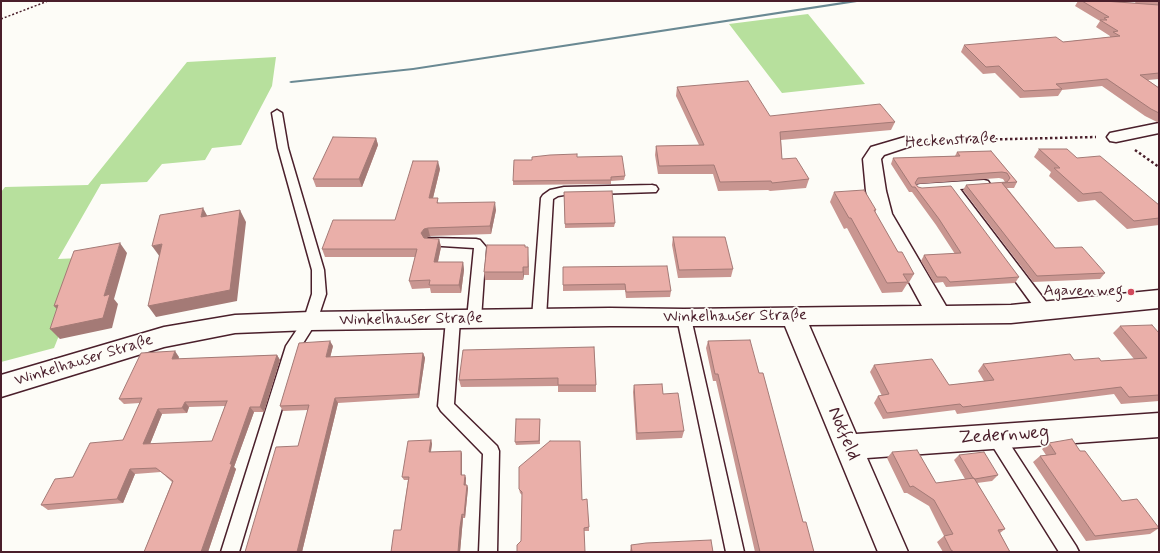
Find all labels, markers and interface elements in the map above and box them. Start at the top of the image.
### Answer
street label: Heckenstraße [905,129,997,153]
place label: Agavenweg [1043,282,1123,302]
marker: Agavenweg [1126,287,1136,297]
street label: Winkelhauser Straße [663,306,807,328]
street label: Winkelhauser Straße [339,309,483,331]
street label: Winkelhauser Straße [13,331,155,391]
street label: Notfeld [822,404,864,464]
street label: Zedernweg [958,421,1050,451]

